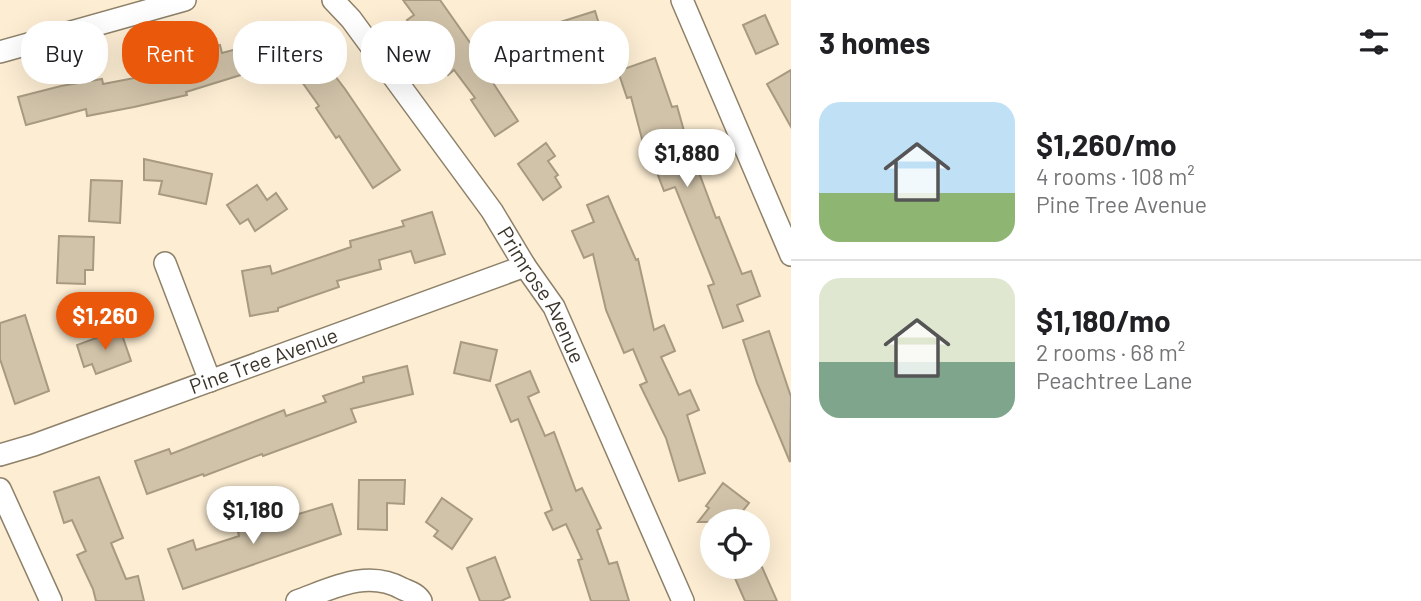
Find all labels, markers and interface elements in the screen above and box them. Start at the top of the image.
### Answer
chip: Buy [21,21,108,84]
chip: Rent [122,21,219,84]
chip: Filters [233,21,347,84]
chip: New [361,21,455,84]
chip: Apartment [469,21,629,84]
icon: filters [1355,23,1393,61]
text: 3 homes [819,24,930,60]
text: $1,260/mo [1036,126,1177,162]
pin: $1,880 [630,130,744,189]
icon: home [875,130,959,214]
text: $1,880 [654,138,720,166]
text: 4 rooms · 108 m² [1036,162,1195,190]
text: Pine Tree Avenue [1036,190,1207,218]
street label: Primrose Avenue [493,221,591,367]
pin: $1,260 [48,292,162,352]
text: $1,260 [72,301,138,329]
text: $1,180/mo [1036,302,1171,338]
icon: home [875,306,959,390]
street label: Pine Tree Avenue [186,321,341,398]
text: 2 rooms · 68 m² [1036,338,1185,366]
text: Peachtree Lane [1036,366,1193,394]
pin: $1,180 [196,486,310,546]
text: $1,180 [222,495,284,523]
map controls [700,509,770,579]
button: locate [700,509,770,579]

